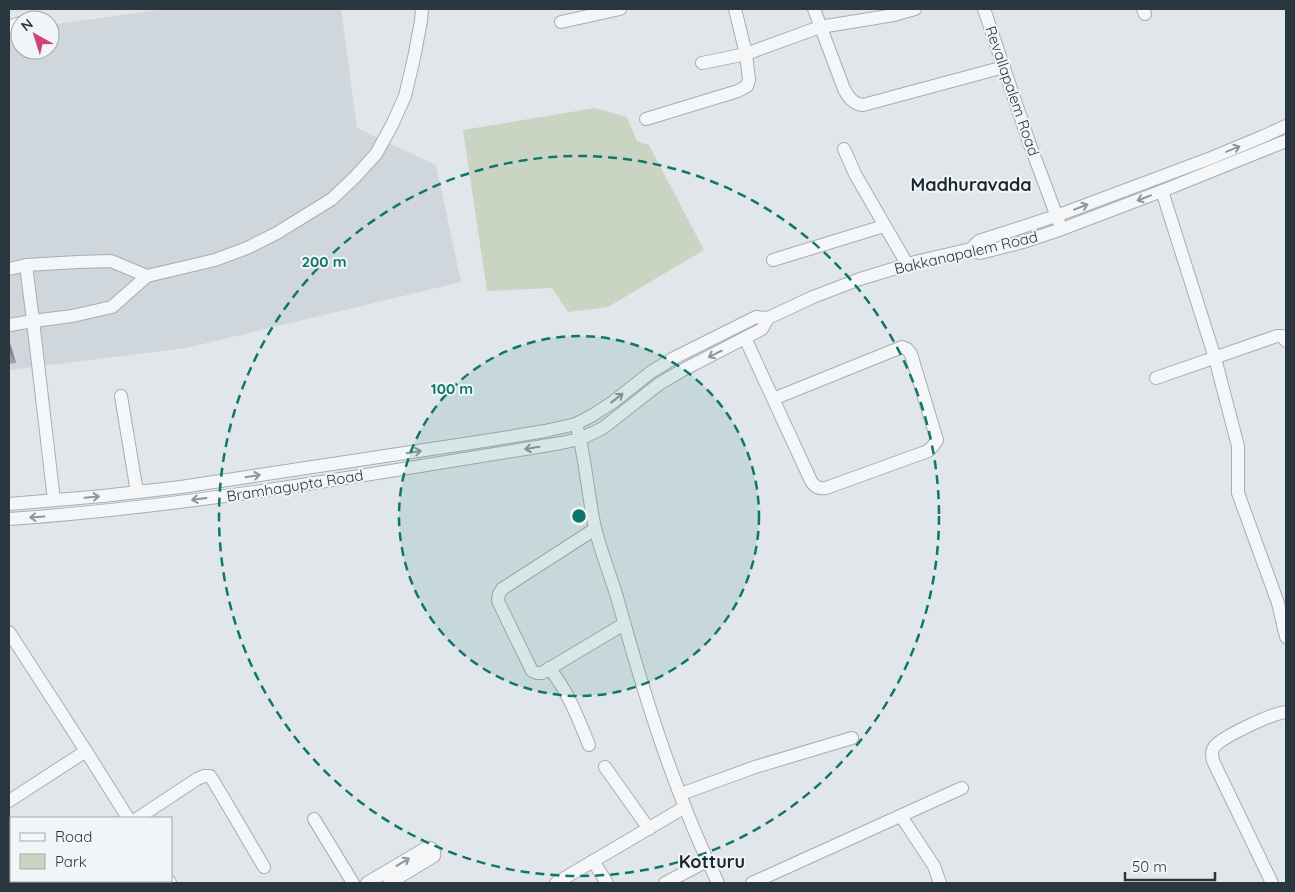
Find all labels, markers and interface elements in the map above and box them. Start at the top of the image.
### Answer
north arrow [10,10,60,60]
text: N [17,15,36,35]
street label: Revallapalem Road [981,23,1044,158]
one-way arrow [1225,144,1240,153]
district label: Madhuravada [910,173,1032,196]
one-way arrow [1136,194,1152,203]
one-way arrow [1073,202,1088,211]
street label: Bakkanapalem Road [892,227,1039,278]
text: 200 m [302,252,347,271]
one-way arrow [708,350,723,359]
text: 100 m [431,379,473,398]
one-way arrow [611,393,624,404]
one-way arrow [525,444,541,454]
one-way arrow [406,446,422,456]
street label: Bramhagupta Road [225,465,365,506]
one-way arrow [245,470,261,480]
one-way arrow [84,492,100,502]
one-way arrow [191,494,207,504]
centre of rings [570,507,588,525]
one-way arrow [30,513,46,522]
legend [10,817,172,882]
text: Road [55,827,92,846]
district label: Kotturu [679,850,745,873]
scale bar [1125,850,1215,882]
text: Park [55,852,87,871]
one-way arrow [396,856,410,866]
text: 50 m [1132,857,1167,876]

